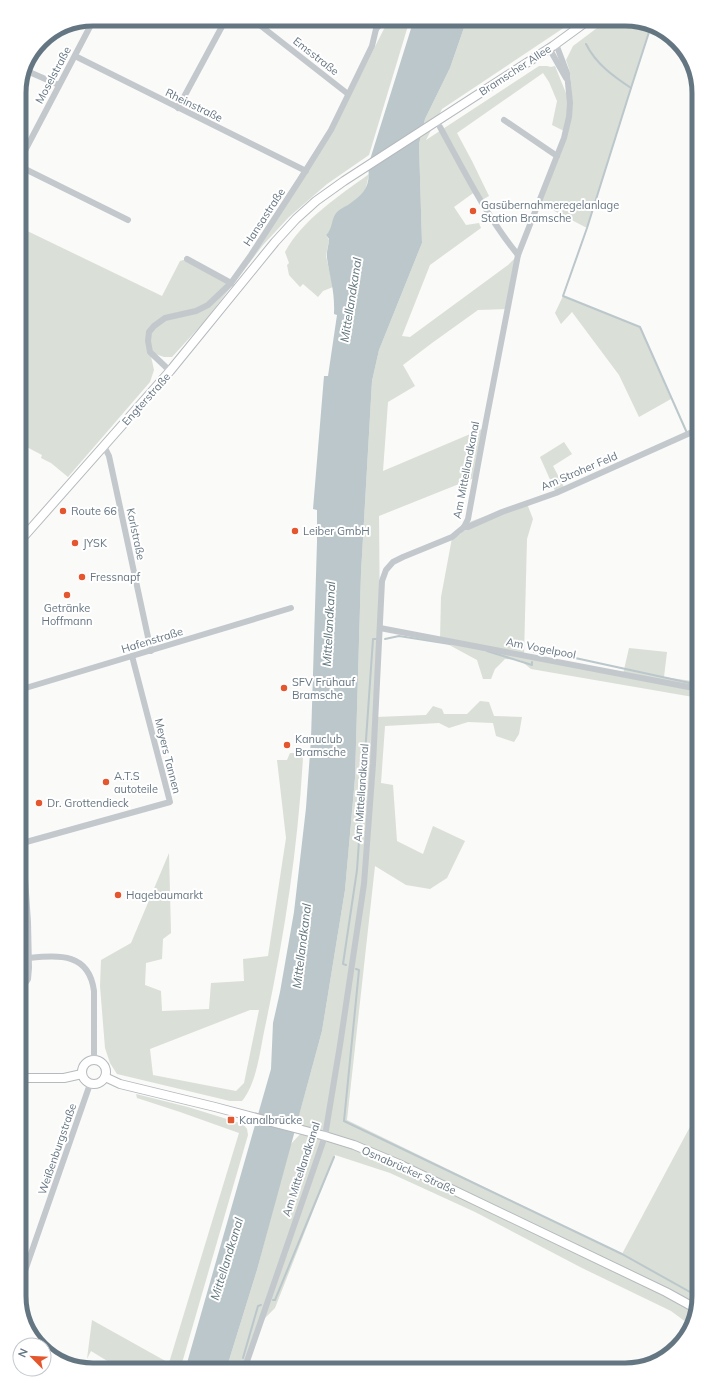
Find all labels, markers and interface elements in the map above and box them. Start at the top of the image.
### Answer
street label: Emsstraße [290,34,342,78]
street label: Bramscher Allee [476,41,554,99]
street label: Moselstraße [32,44,74,106]
street label: Rheinstraße [163,85,225,125]
street label: Hansastraße [240,185,288,249]
place label: Gasübernahmeregelanlage Station Bramsche [481,198,619,225]
marker: Gasübernahmeregelanlage Station Bramsche [468,206,478,216]
water label: Mittellandkanal [336,256,365,343]
street label: Engterstraße [119,370,173,428]
street label: Am Mittellandkanal [450,420,482,520]
street label: Am Stroher Feld [539,449,619,493]
place label: Route 66 [71,504,117,518]
marker: Route 66 [58,506,68,516]
street label: Karlstraße [124,507,148,561]
place label: Leiber GmbH [303,524,370,538]
marker: Leiber GmbH [290,526,300,536]
place label: JYSK [83,536,108,550]
marker: JYSK [70,538,80,548]
place label: Fressnapf [90,570,140,584]
marker: Fressnapf [77,572,87,582]
water label: Mittellandkanal [319,581,338,667]
marker: Getränke Hoffmann [62,590,72,600]
place label: Getränke Hoffmann [41,601,93,628]
street label: Hafenstraße [119,624,185,656]
street label: Am Vogelpool [505,634,577,662]
place label: SFV Frühauf Bramsche [292,675,355,702]
marker: SFV Frühauf Bramsche [279,683,289,693]
street label: Meyers Tannen [152,717,184,795]
place label: Kanuclub Bramsche [295,732,346,759]
marker: Kanuclub Bramsche [282,740,292,750]
street label: Am Mittellandkanal [351,743,371,843]
place label: A.T.S autoteile [114,769,158,796]
marker: A.T.S autoteile [101,777,111,787]
place label: Dr. Grottendieck [47,796,129,810]
marker: Dr. Grottendieck [34,798,44,808]
place label: Hagebaumarkt [126,888,203,902]
marker: Hagebaumarkt [113,890,123,900]
water label: Mittellandkanal [289,902,314,989]
street label: Weißenburgstraße [35,1101,79,1197]
place label: Kanalbrücke [239,1113,302,1127]
marker: Kanalbrücke [226,1115,236,1125]
street label: Am Mittellandkanal [279,1120,323,1218]
street label: Osnabrücker Straße [360,1143,458,1197]
water label: Mittellandkanal [207,1216,246,1302]
north arrow [12,1337,52,1377]
text: N [15,1346,31,1360]

